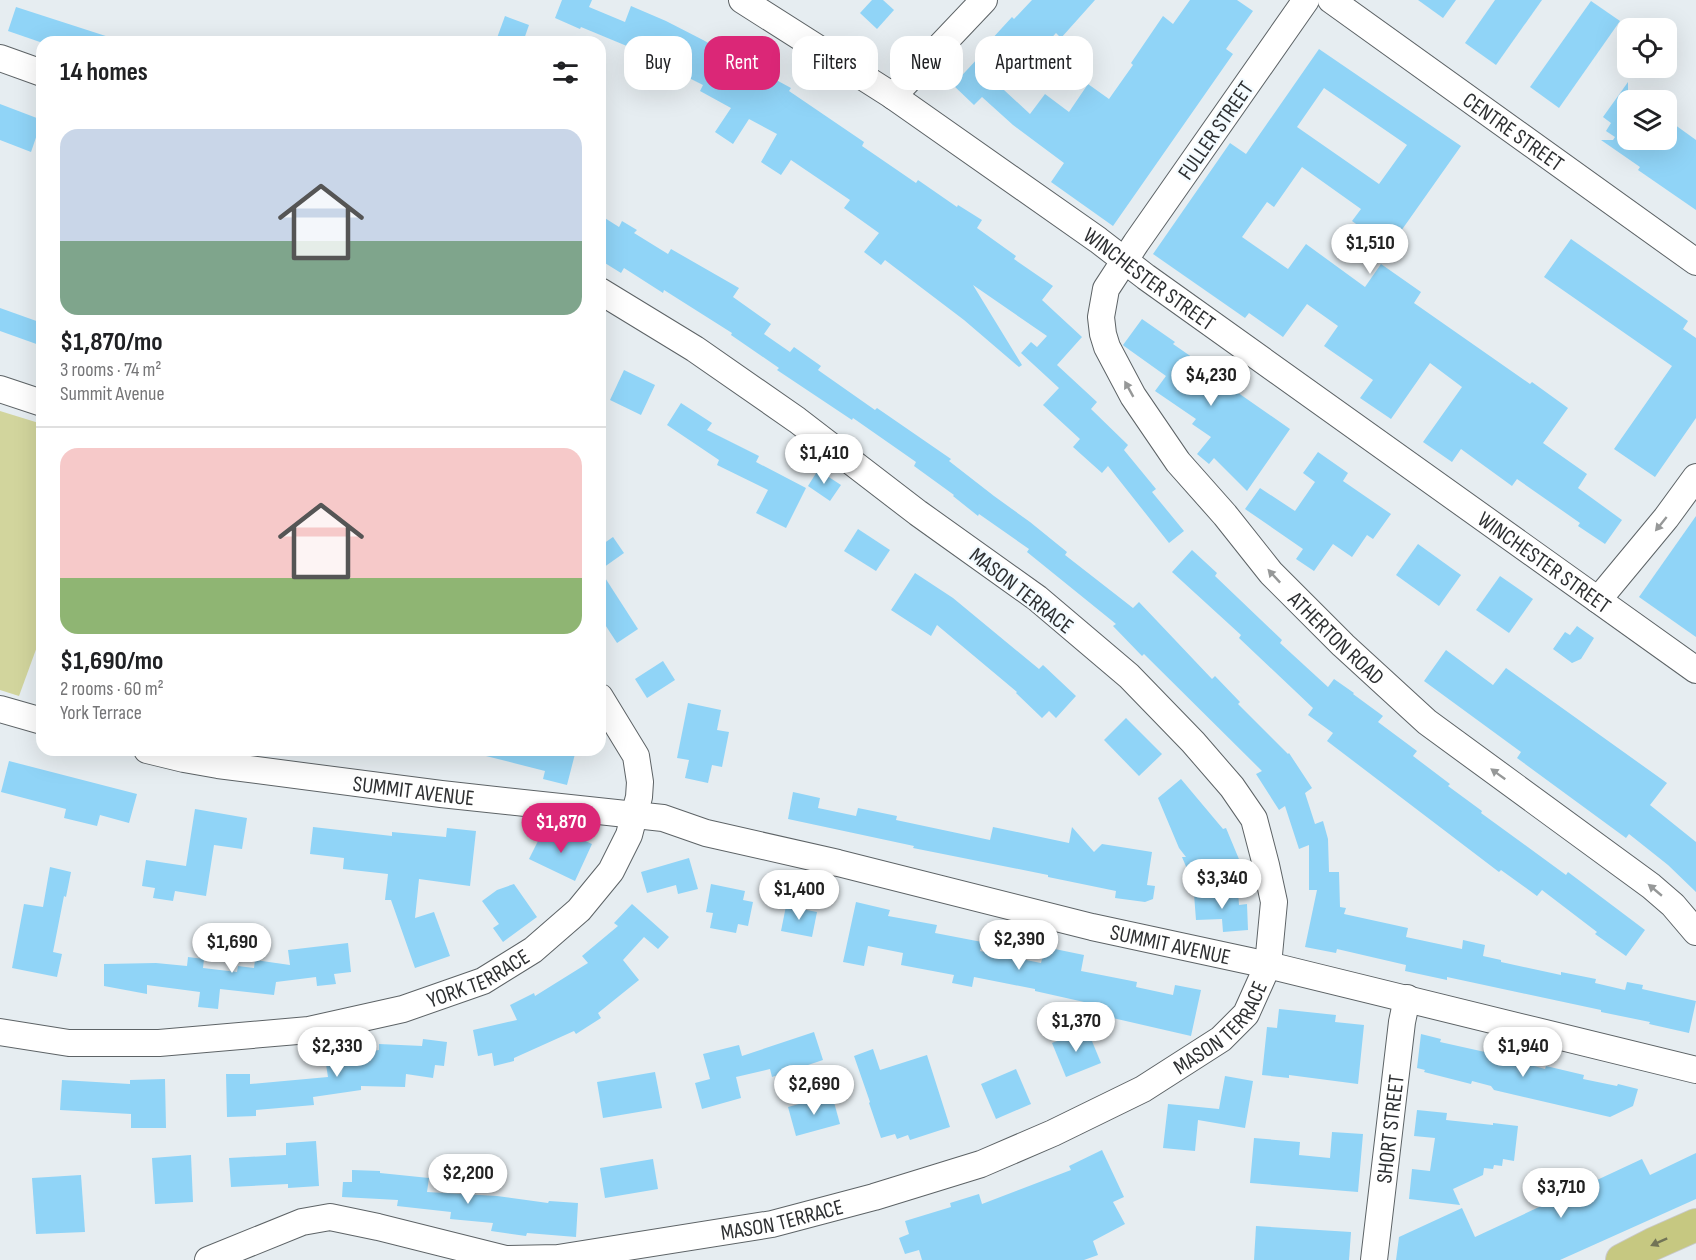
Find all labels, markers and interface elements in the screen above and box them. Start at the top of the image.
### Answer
map controls [1617,18,1677,150]
button: locate [1617,18,1677,78]
chip: Buy [624,36,692,90]
chip: Rent [704,36,780,90]
chip: Filters [792,36,878,90]
chip: New [890,36,963,90]
chip: Apartment [975,36,1093,90]
icon: filters [549,56,582,89]
text: 14 homes [60,57,148,88]
street label: FULLER STREET [1173,76,1260,185]
street label: CENTRE STREET [1457,87,1569,178]
button: layers [1617,90,1677,150]
icon: home [267,168,375,276]
street label: WINCHESTER STREET [1078,222,1220,337]
pin: $1,510 [1321,224,1419,275]
text: $1,510 [1345,231,1395,255]
text: $1,870/mo [60,327,163,358]
pin: $4,230 [1162,356,1260,407]
text: 3 rooms · 74 m² [60,358,162,382]
text: $4,230 [1185,363,1237,387]
one-way arrow [1124,380,1134,397]
text: Summit Avenue [60,382,165,406]
pin: $1,410 [775,434,873,485]
text: $1,410 [799,441,849,465]
icon: home [267,487,375,595]
street label: WINCHESTER STREET [1472,506,1616,620]
one-way arrow [1654,516,1667,532]
street label: MASON TERRACE [964,542,1078,640]
one-way arrow [1268,569,1282,583]
street label: ATHERTON ROAD [1281,586,1389,691]
text: $1,690/mo [60,646,163,677]
text: 2 rooms · 60 m² [60,677,164,701]
text: York Terrace [60,701,142,725]
one-way arrow [1491,768,1507,780]
street label: SUMMIT AVENUE [351,771,476,813]
pin: $1,870 [512,803,610,854]
text: $1,870 [536,810,586,834]
pin: $3,340 [1173,859,1271,910]
text: $3,340 [1196,866,1248,890]
pin: $1,400 [750,870,848,921]
text: $1,400 [773,877,825,901]
one-way arrow [1648,884,1663,897]
street label: SUMMIT AVENUE [1108,919,1233,972]
pin: $2,390 [970,920,1068,971]
pin: $1,690 [183,923,281,974]
text: $2,390 [993,927,1045,951]
text: $1,690 [206,930,258,954]
street label: YORK TERRACE [424,944,535,1015]
street label: MASON TERRACE [1169,977,1274,1081]
pin: $1,370 [1027,1002,1125,1053]
text: $1,370 [1051,1009,1101,1033]
pin: $2,330 [288,1027,386,1078]
pin: $1,940 [1474,1027,1572,1078]
text: $2,330 [312,1034,362,1058]
text: $1,940 [1497,1034,1549,1058]
pin: $2,690 [765,1065,863,1116]
text: $2,690 [788,1072,840,1096]
street label: SHORT STREET [1371,1073,1411,1185]
pin: $2,200 [419,1154,517,1205]
text: $2,200 [442,1161,494,1185]
pin: $3,710 [1512,1168,1610,1219]
text: $3,710 [1536,1175,1586,1199]
street label: MASON TERRACE [719,1194,846,1247]
one-way arrow [1650,1237,1667,1246]

